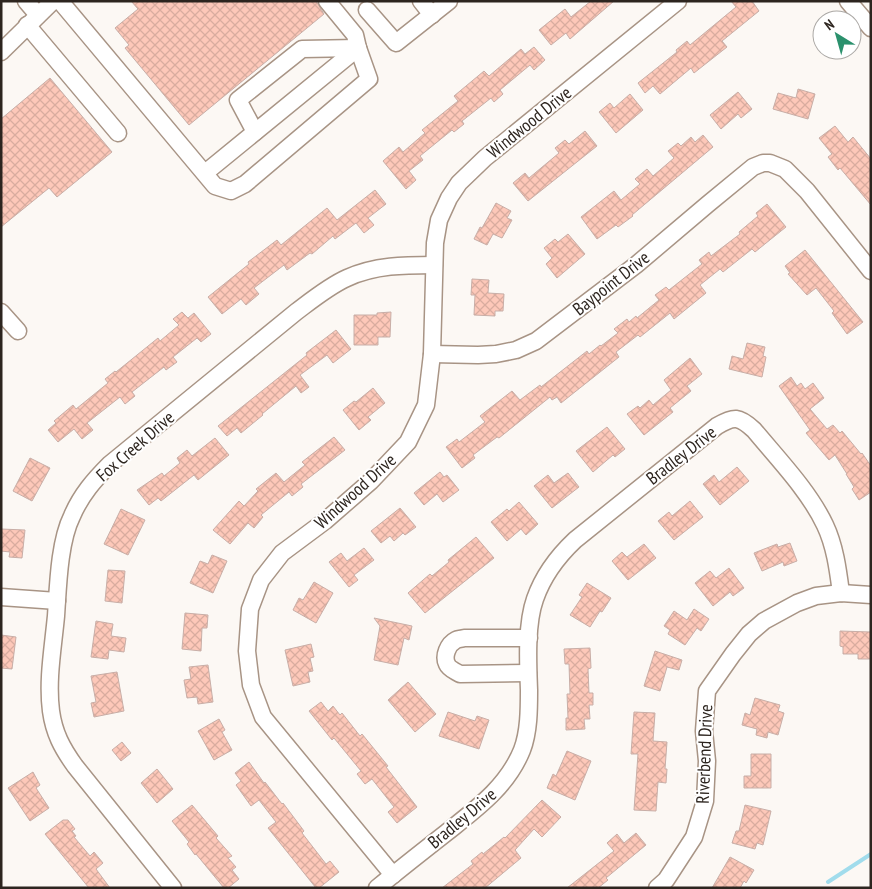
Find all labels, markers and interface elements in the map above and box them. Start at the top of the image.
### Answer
north arrow [812,10,862,60]
text: N [821,15,838,34]
street label: Windwood Drive [482,81,576,163]
street label: Baypoint Drive [568,246,654,320]
street label: Fox Creek Drive [91,406,179,486]
street label: Bradley Drive [641,421,721,489]
street label: Windwood Drive [309,448,401,534]
street label: Riverbend Drive [691,704,717,804]
street label: Bradley Drive [423,783,501,853]

